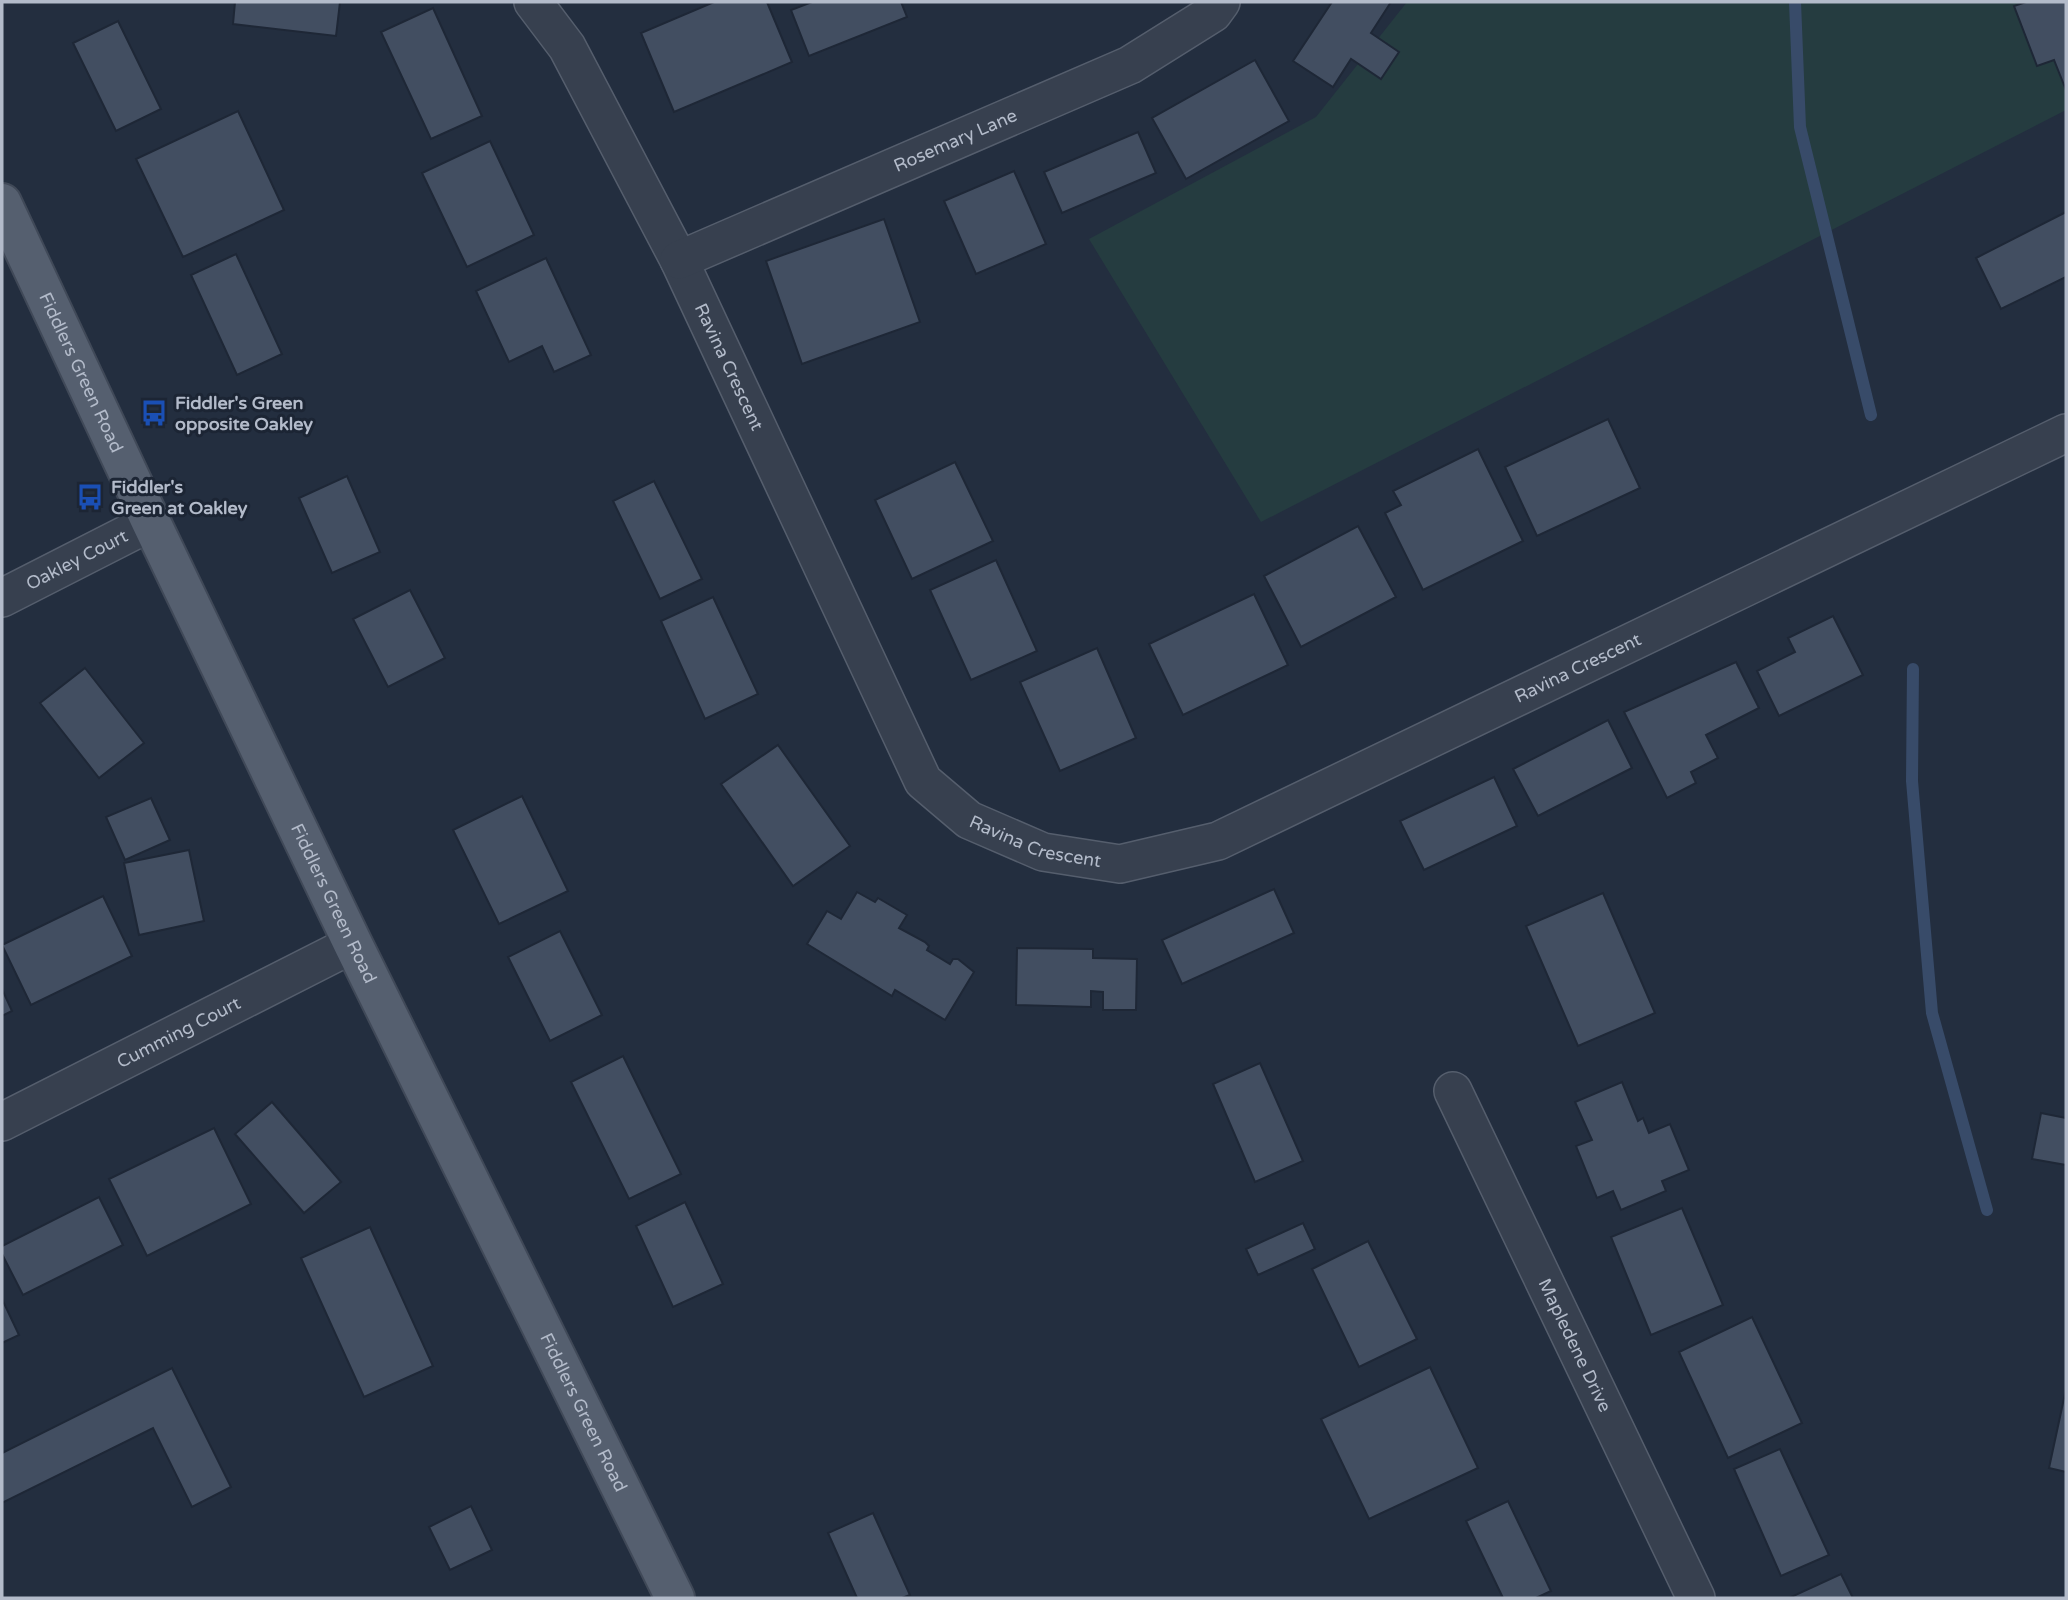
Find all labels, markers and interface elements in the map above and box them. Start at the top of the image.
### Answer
street label: Rosemary Lane [890,104,1020,177]
street label: Fiddlers Green Road [34,289,128,456]
street label: Ravina Crescent [690,300,768,434]
place label: Fiddler's Green opposite Oakley [175,392,313,435]
bus stop icon: Fiddler's Green opposite Oakley [139,398,169,428]
place label: Fiddler's Green at Oakley [111,476,248,519]
bus stop icon: Fiddler's Green at Oakley [75,482,105,512]
street label: Oakley Court [22,525,131,595]
street label: Ravina Crescent [1511,628,1645,708]
street label: Ravina Crescent [966,810,1103,872]
street label: Fiddlers Green Road [286,820,382,987]
street label: Cumming Court [113,992,244,1073]
street label: Mapledene Drive [1534,1275,1616,1416]
street label: Fiddlers Green Road [535,1329,632,1495]

